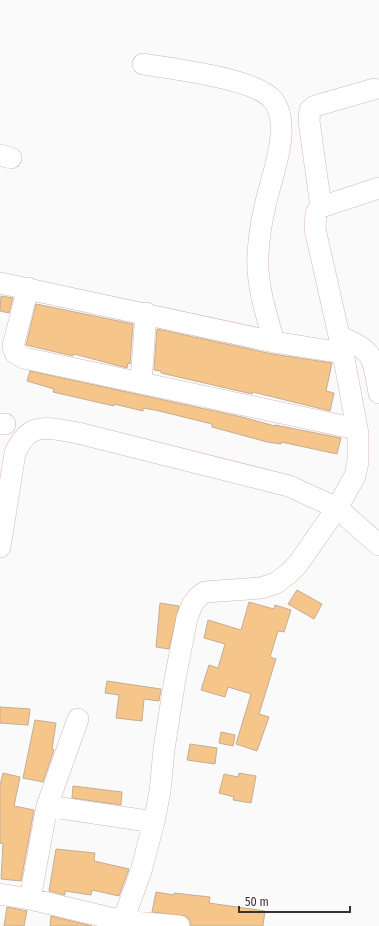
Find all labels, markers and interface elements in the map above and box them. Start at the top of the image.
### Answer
scale bar [239,888,350,914]
text: 50 m [245,895,269,909]

